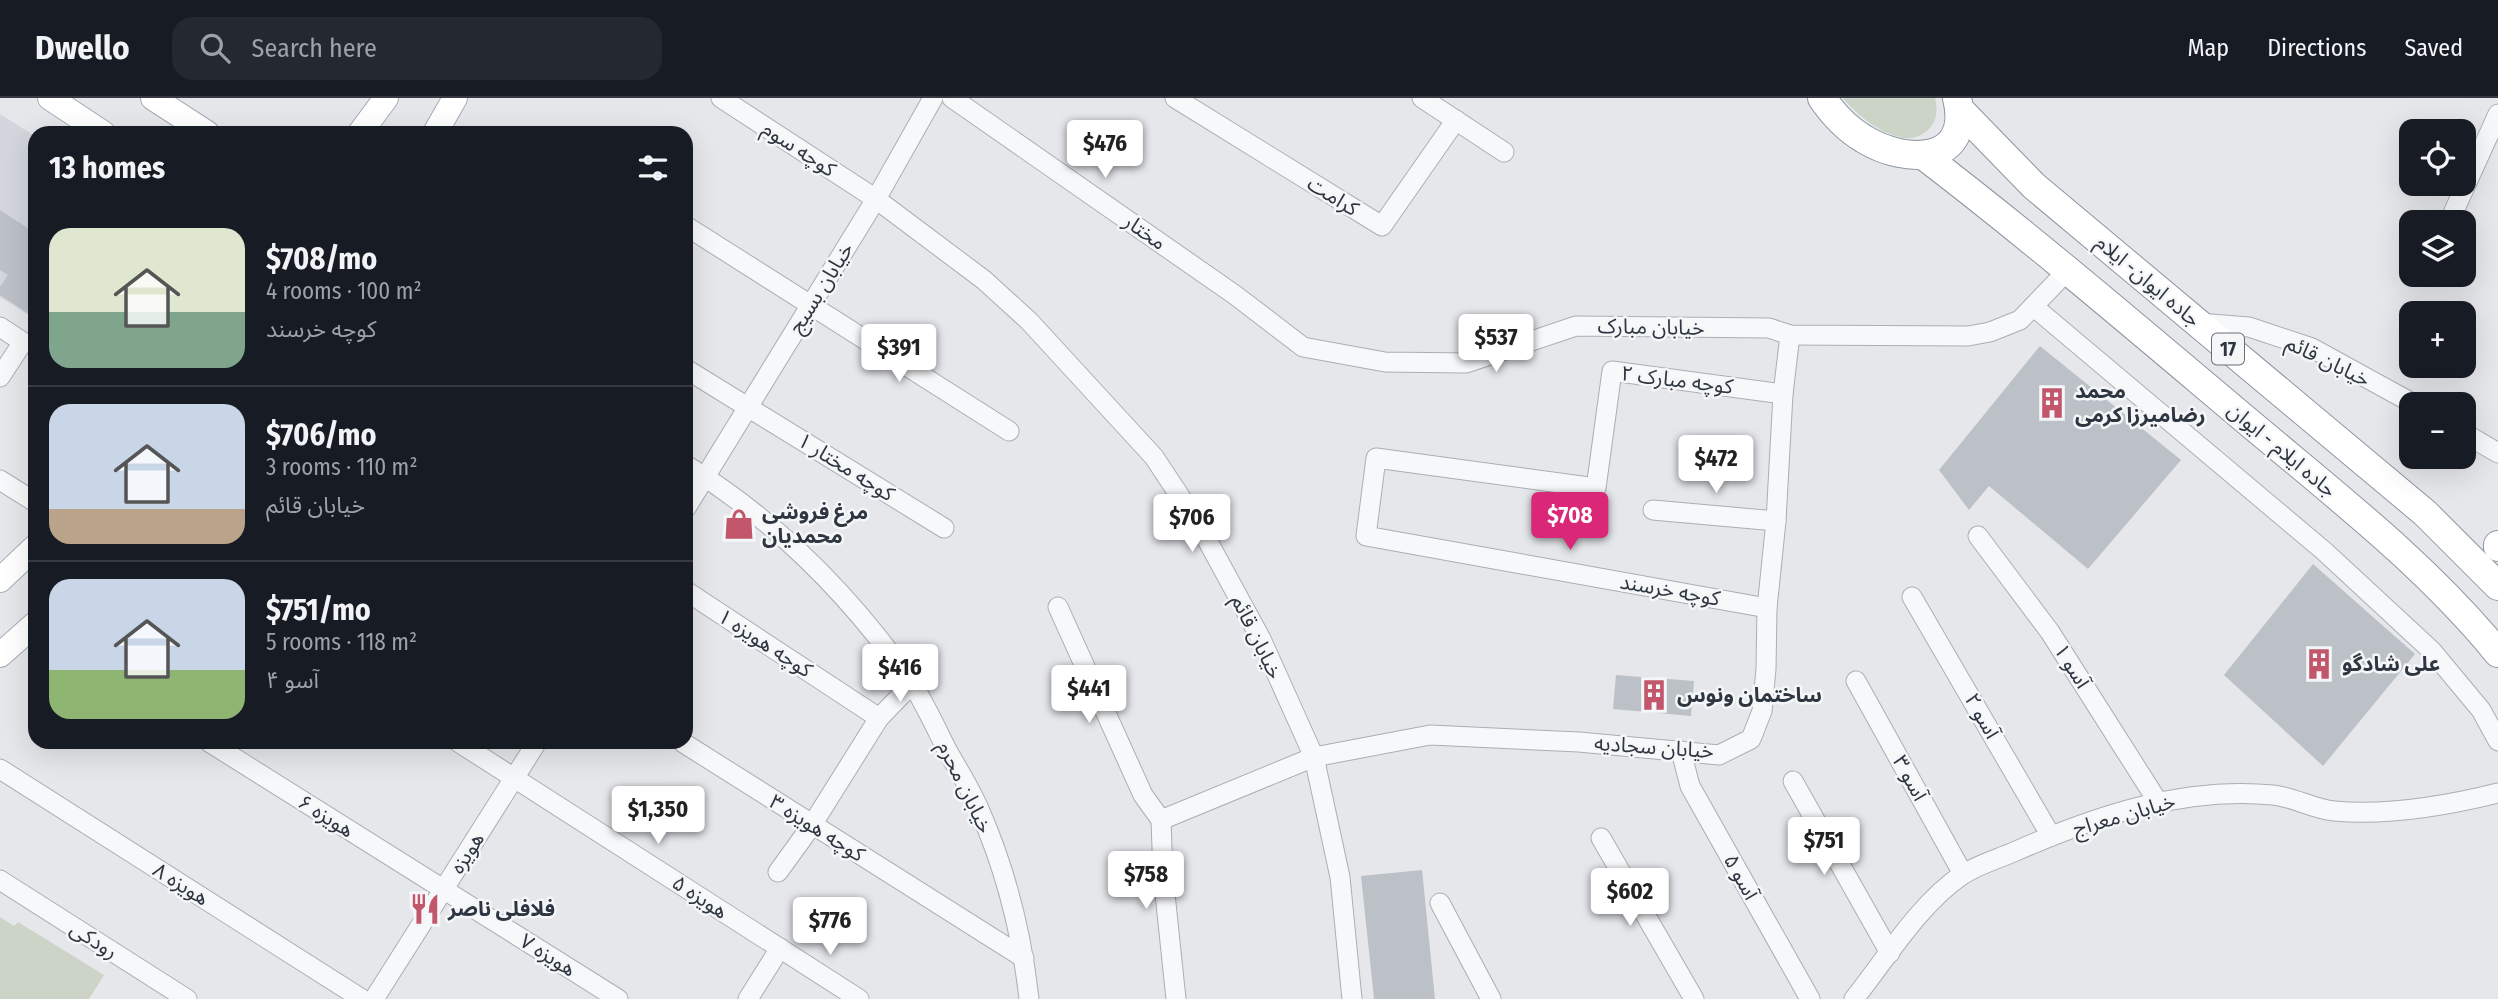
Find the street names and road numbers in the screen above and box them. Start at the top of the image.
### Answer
street label: کوچه سوم [756,116,841,185]
street label: کرامت [1303,170,1364,222]
street label: مختار [1118,208,1171,256]
street label: جاده ایوان- ایلام [2088,230,2206,335]
street label: خیابان بسیج [783,238,861,339]
street label: خیابان مبارک [1597,313,1705,341]
street label: خیابان قائم [2281,330,2374,394]
road number: 17 [2212,333,2244,364]
street label: کوچه مبارک ۲ [1619,360,1735,400]
street label: جاده ایلام - ایوان [2220,397,2342,505]
street label: کوچه مختار ۱ [793,427,899,507]
street label: کوچه خرسند [1618,568,1722,612]
street label: خیابان قائم [1224,591,1288,684]
street label: کوچه هویزه ۱ [713,603,817,683]
street label: آسو ۱ [2048,639,2096,694]
street label: آسو ۲ [1959,689,2006,744]
street label: خیابان سجادیه [1593,730,1715,764]
street label: خیابان محرم [929,737,998,839]
street label: آسو ۳ [1887,751,1933,806]
street label: خیابان معراج [2070,788,2179,844]
street label: هویزه ۶ [293,789,359,843]
street label: کوچه هویزه ۳ [765,789,870,868]
street label: هویزه [444,827,490,879]
street label: آسو ۵ [1718,850,1764,905]
street label: هویزه ۸ [148,857,214,911]
street label: هویزه ۵ [667,869,733,925]
street label: رودکی [65,915,123,965]
street label: هویزه ۷ [515,928,581,982]

